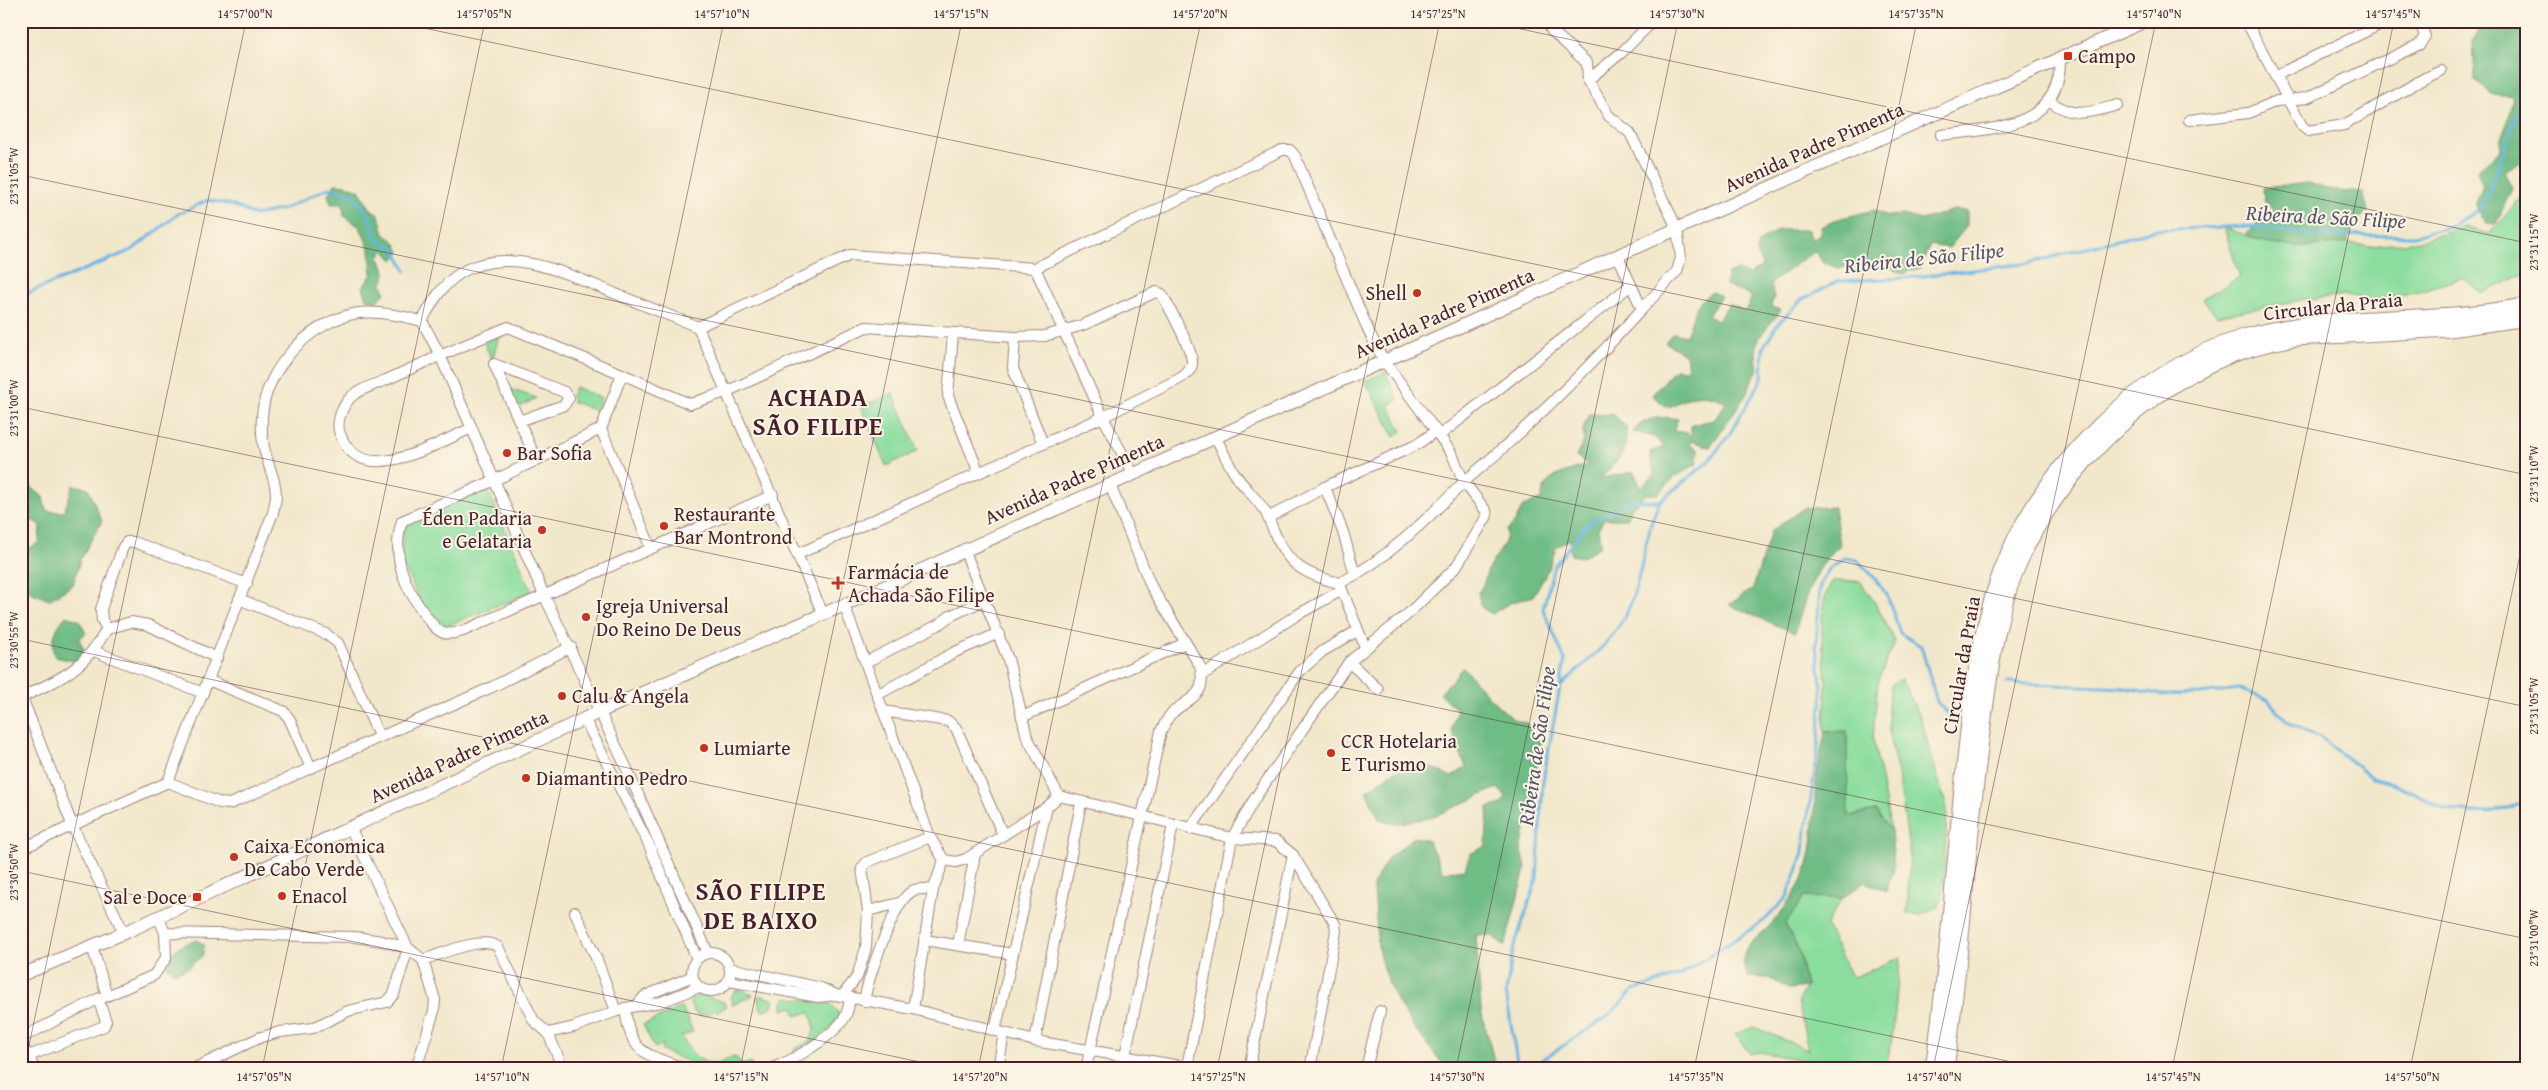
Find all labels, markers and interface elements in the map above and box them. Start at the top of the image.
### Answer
text: 14°57'00"N [217,5,273,22]
text: 14°57'05"N [456,5,512,22]
text: 14°57'10"N [694,5,750,22]
text: 14°57'15"N [933,5,989,22]
text: 14°57'20"N [1172,5,1228,22]
text: 14°57'25"N [1410,5,1466,22]
text: 14°57'30"N [1649,5,1705,22]
text: 14°57'35"N [1888,5,1944,22]
text: 14°57'40"N [2126,5,2182,22]
text: 14°57'45"N [2365,5,2421,22]
place label: Campo [2078,41,2136,70]
marker: Campo [2062,50,2074,62]
street label: Avenida Padre Pimenta [1719,94,1909,199]
text: 23°31'05"W [5,146,22,205]
water label: Ribeira de São Filipe [2244,197,2407,236]
text: 23°31'15"W [2525,212,2542,271]
water label: Ribeira de São Filipe [1841,234,2005,281]
street label: Avenida Padre Pimenta [1349,260,1539,365]
place label: Shell [1365,278,1407,307]
street label: Circular da Praia [2262,284,2404,327]
marker: Shell [1411,287,1423,299]
text: 23°31'00"W [5,378,22,437]
district label: ACHADA SÃO FILIPE [752,379,884,444]
street label: Avenida Padre Pimenta [979,426,1169,531]
place label: Bar Sofia [517,438,592,467]
text: 23°31'10"W [2525,444,2542,503]
marker: Bar Sofia [501,447,513,459]
place label: Restaurante Bar Montrond [674,499,793,551]
place label: Éden Padaria e Gelataria [423,503,533,555]
marker: Restaurante Bar Montrond [658,520,670,532]
marker: Éden Padaria e Gelataria [536,524,548,536]
place label: Farmácia de Achada São Filipe [848,557,995,609]
marker: Farmácia de Achada São Filipe [832,577,844,589]
place label: Igreja Universal Do Reino De Deus [596,591,741,643]
street label: Circular da Praia [1934,593,1987,736]
text: 23°30'55"W [5,610,22,669]
marker: Igreja Universal Do Reino De Deus [580,611,592,623]
water label: Ribeira de São Filipe [1510,664,1563,829]
text: 23°31'05"W [2525,676,2542,735]
place label: Calu & Angela [572,681,689,710]
marker: Calu & Angela [556,690,568,702]
street label: Avenida Padre Pimenta [365,701,553,810]
place label: CCR Hotelaria E Turismo [1341,726,1458,778]
place label: Lumiarte [714,733,791,762]
marker: Lumiarte [698,742,710,754]
marker: CCR Hotelaria E Turismo [1325,747,1337,759]
place label: Diamantino Pedro [536,763,688,792]
marker: Diamantino Pedro [520,772,532,784]
place label: Caixa Economica De Cabo Verde [244,831,385,883]
text: 23°30'50"W [5,842,22,901]
marker: Caixa Economica De Cabo Verde [228,851,240,863]
district label: SÃO FILIPE DE BAIXO [695,873,827,938]
place label: Enacol [292,881,348,910]
place label: Sal e Doce [103,882,187,911]
marker: Enacol [276,890,288,902]
marker: Sal e Doce [191,891,203,903]
text: 23°31'00"W [2525,908,2542,967]
text: 14°57'05"N [236,1068,292,1085]
text: 14°57'10"N [474,1068,530,1085]
text: 14°57'15"N [713,1068,769,1085]
text: 14°57'20"N [952,1068,1008,1085]
text: 14°57'25"N [1190,1068,1246,1085]
text: 14°57'30"N [1429,1068,1485,1085]
text: 14°57'35"N [1668,1068,1724,1085]
text: 14°57'40"N [1906,1068,1962,1085]
text: 14°57'45"N [2145,1068,2201,1085]
text: 14°57'50"N [2384,1068,2440,1085]

